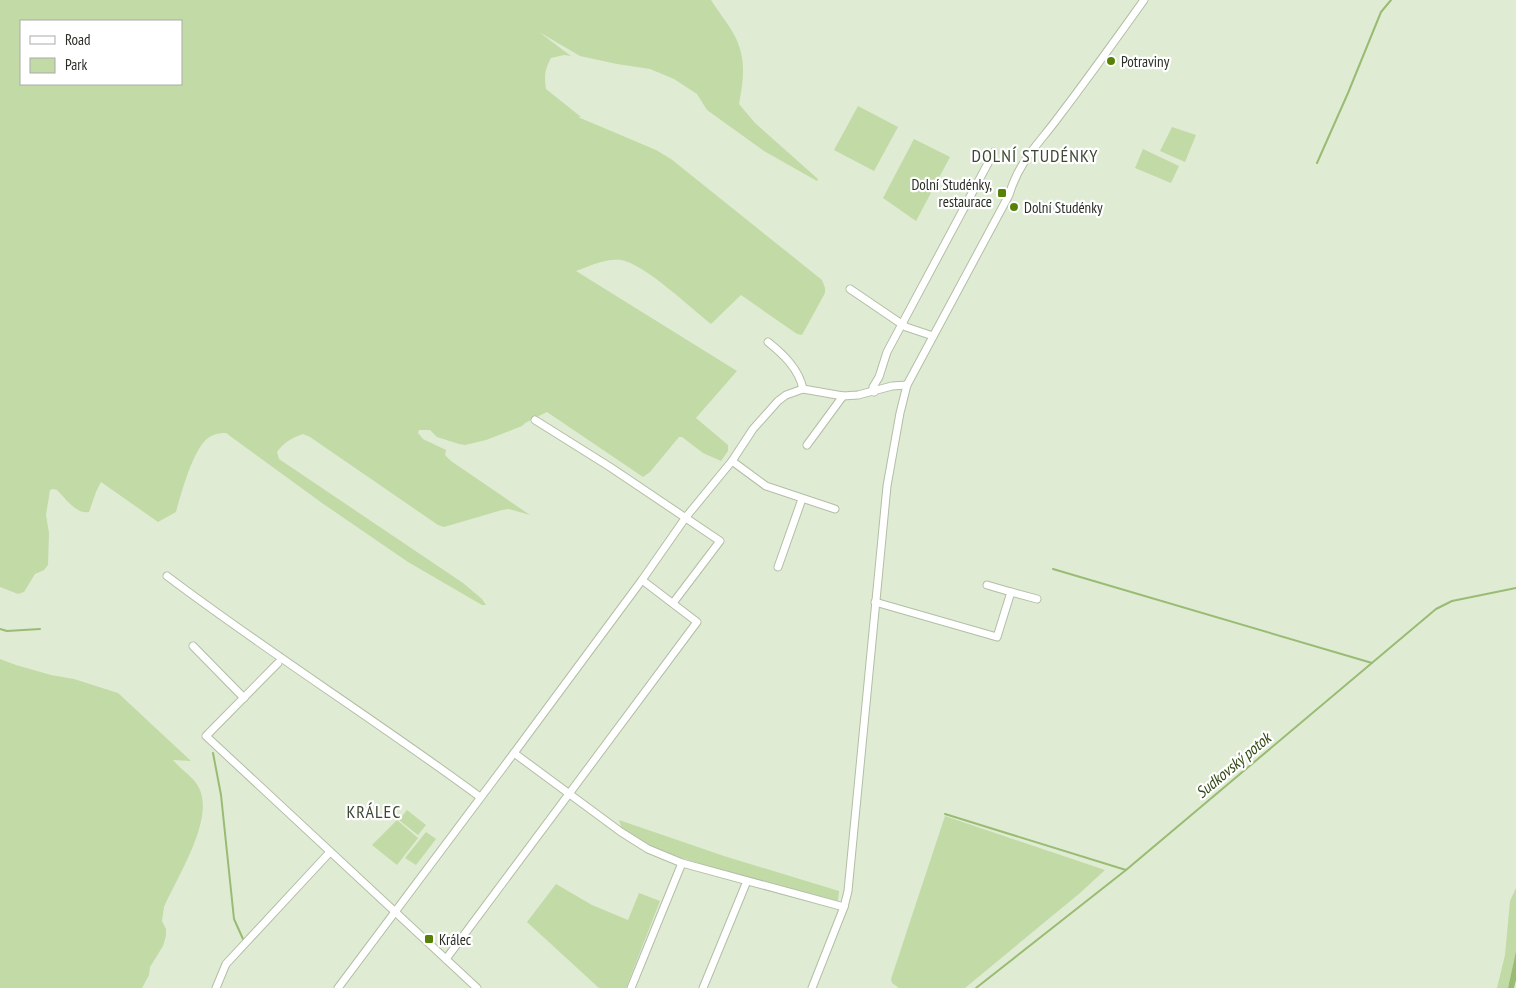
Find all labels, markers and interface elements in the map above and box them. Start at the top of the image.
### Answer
legend [20,20,182,85]
text: Road [65,30,91,49]
place label: Potraviny [1121,52,1170,71]
text: Park [65,55,87,74]
marker: Potraviny [1105,55,1117,67]
district label: DOLNÍ STUDÉNKY [971,144,1099,167]
place label: Dolní Studénky, restaurace [911,175,992,211]
marker: Dolní Studénky, restaurace [996,187,1008,199]
place label: Dolní Studénky [1024,198,1103,217]
marker: Dolní Studénky [1008,201,1020,213]
water label: Sudkovský potok [1192,727,1276,802]
district label: KRÁLEC [346,800,402,823]
place label: Králec [439,930,472,949]
marker: Králec [423,933,435,945]

